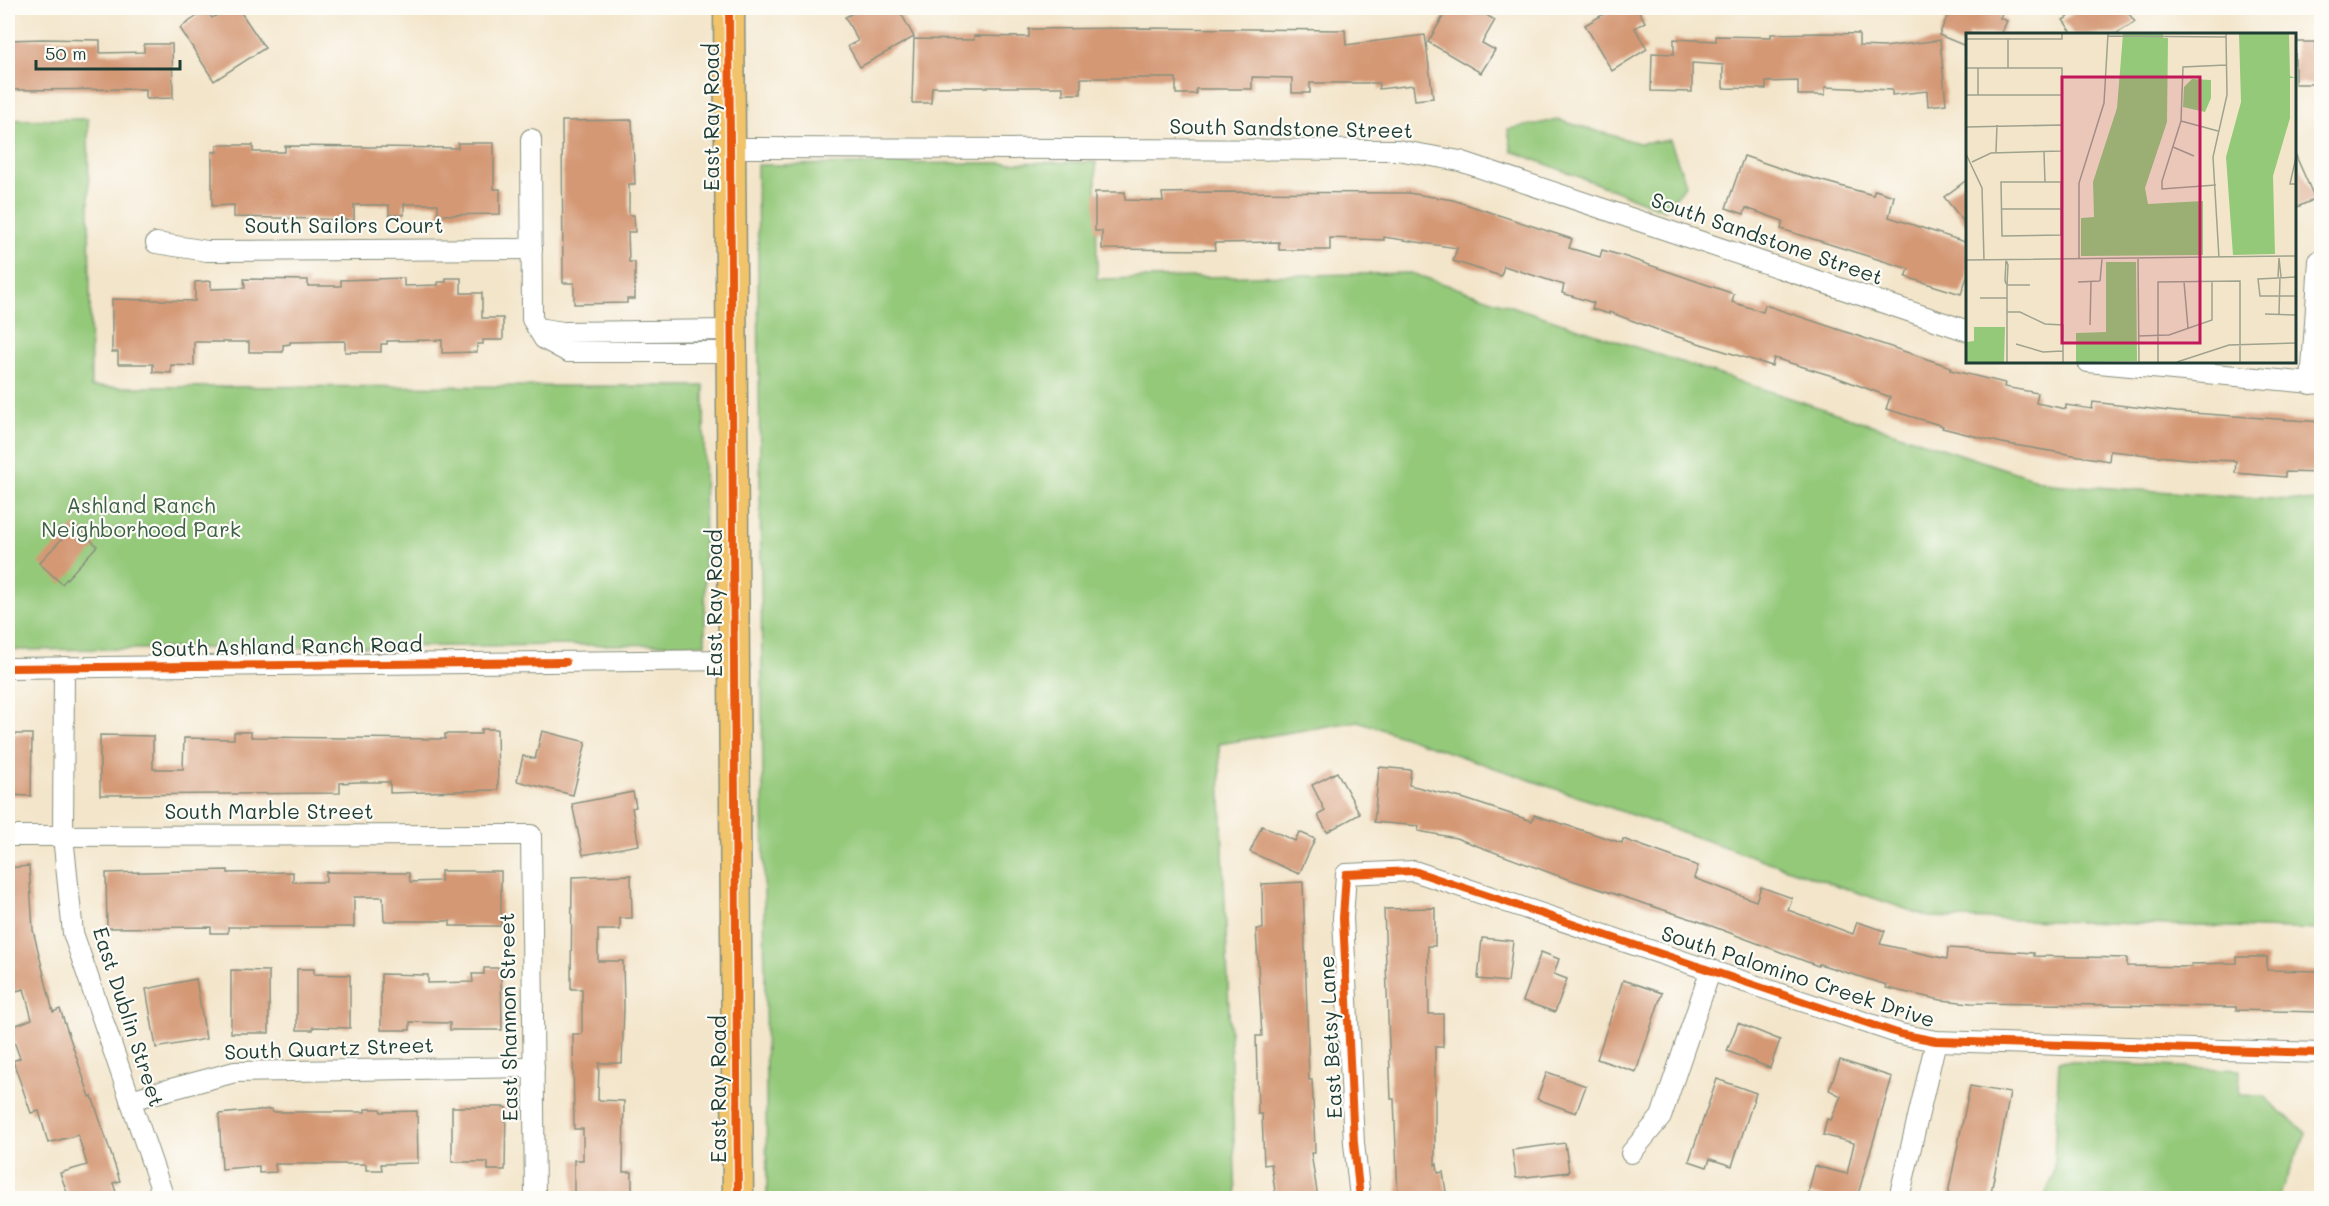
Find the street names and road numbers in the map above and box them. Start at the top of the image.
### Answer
street label: East Ray Road [697,43,724,191]
street label: South Sandstone Street [1169,112,1413,143]
street label: South Sandstone Street [1648,185,1887,290]
street label: South Sailors Court [245,211,443,238]
street label: East Ray Road [700,529,727,677]
street label: South Ashland Ranch Road [151,630,423,661]
street label: South Marble Street [164,797,374,824]
street label: East Shannon Street [492,912,523,1122]
street label: South Palomino Creek Drive [1658,919,1939,1033]
street label: East Dublin Street [88,923,171,1110]
street label: East Betsy Lane [1312,955,1347,1119]
street label: East Ray Road [704,1015,731,1163]
street label: South Quartz Street [224,1030,434,1065]

